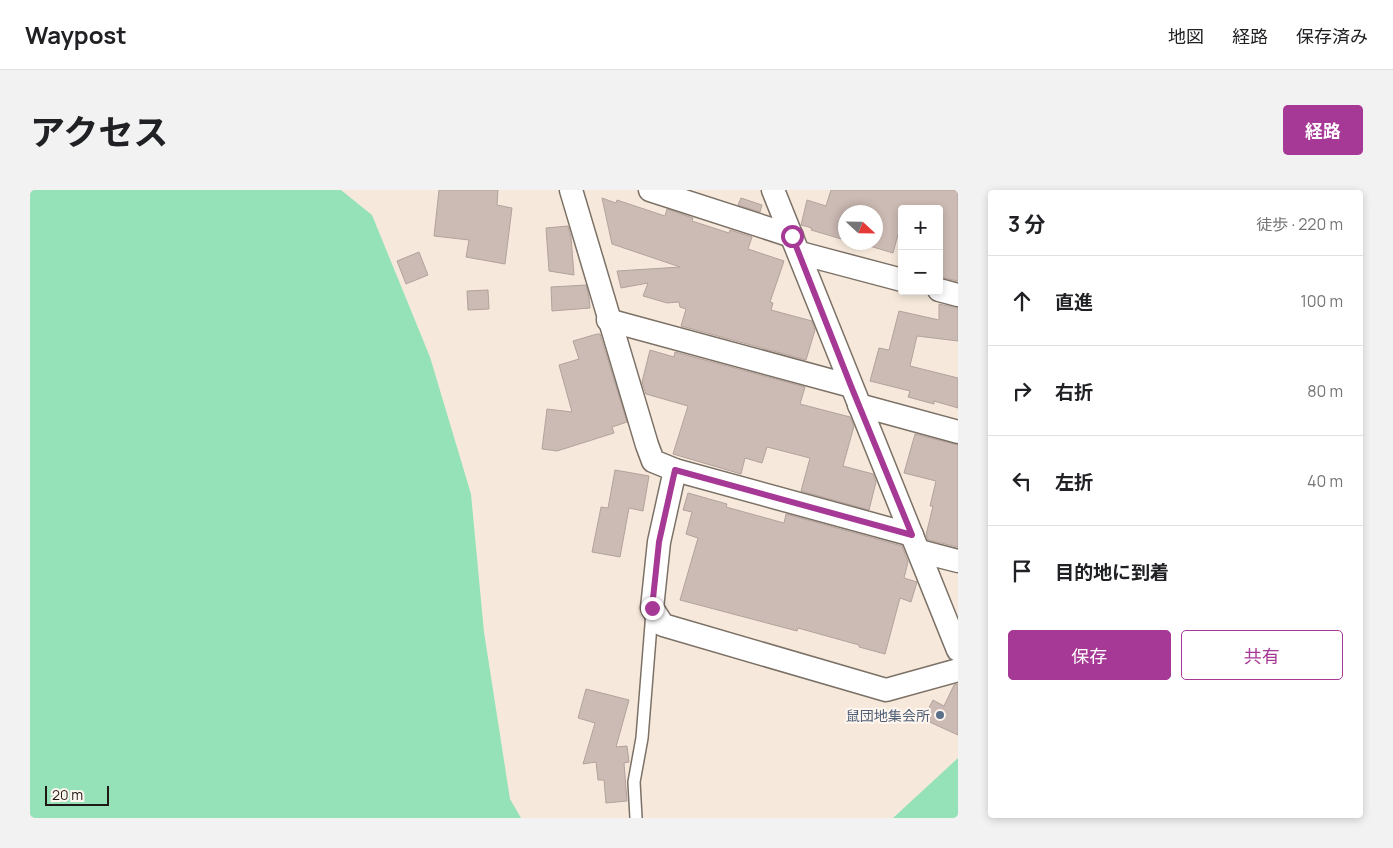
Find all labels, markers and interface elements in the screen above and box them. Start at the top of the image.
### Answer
text: Waypost [25,18,127,51]
text: 地図 [1168,24,1204,48]
text: 経路 [1232,24,1268,48]
text: 保存済み [1296,24,1368,48]
button: 経路 [1283,105,1363,155]
text: アクセス [30,108,168,156]
north arrow [838,205,883,250]
map controls [898,205,943,295]
button: + [898,205,943,250]
text: 3 分 [1008,210,1045,238]
text: 徒歩 · 220 m [1256,213,1343,235]
route start [781,225,804,248]
button: − [898,250,943,295]
icon: ahead [1008,287,1036,315]
text: 直進 [1055,289,1093,315]
text: 100 m [1300,290,1343,312]
icon: right [1008,377,1036,405]
text: 右折 [1055,379,1093,405]
text: 80 m [1307,380,1343,402]
icon: left [1008,467,1036,495]
text: 左折 [1055,469,1093,495]
text: 40 m [1307,470,1343,492]
icon: arrive [1008,557,1036,585]
text: 目的地に到着 [1055,559,1169,585]
route end [641,597,664,620]
button: 保存 [1008,630,1171,680]
button: 共有 [1181,630,1343,680]
place label: 鼠団地集会所 [846,706,930,725]
marker: 鼠団地集会所 [934,709,946,721]
scale bar [45,783,109,806]
text: 20 m [52,785,83,804]

